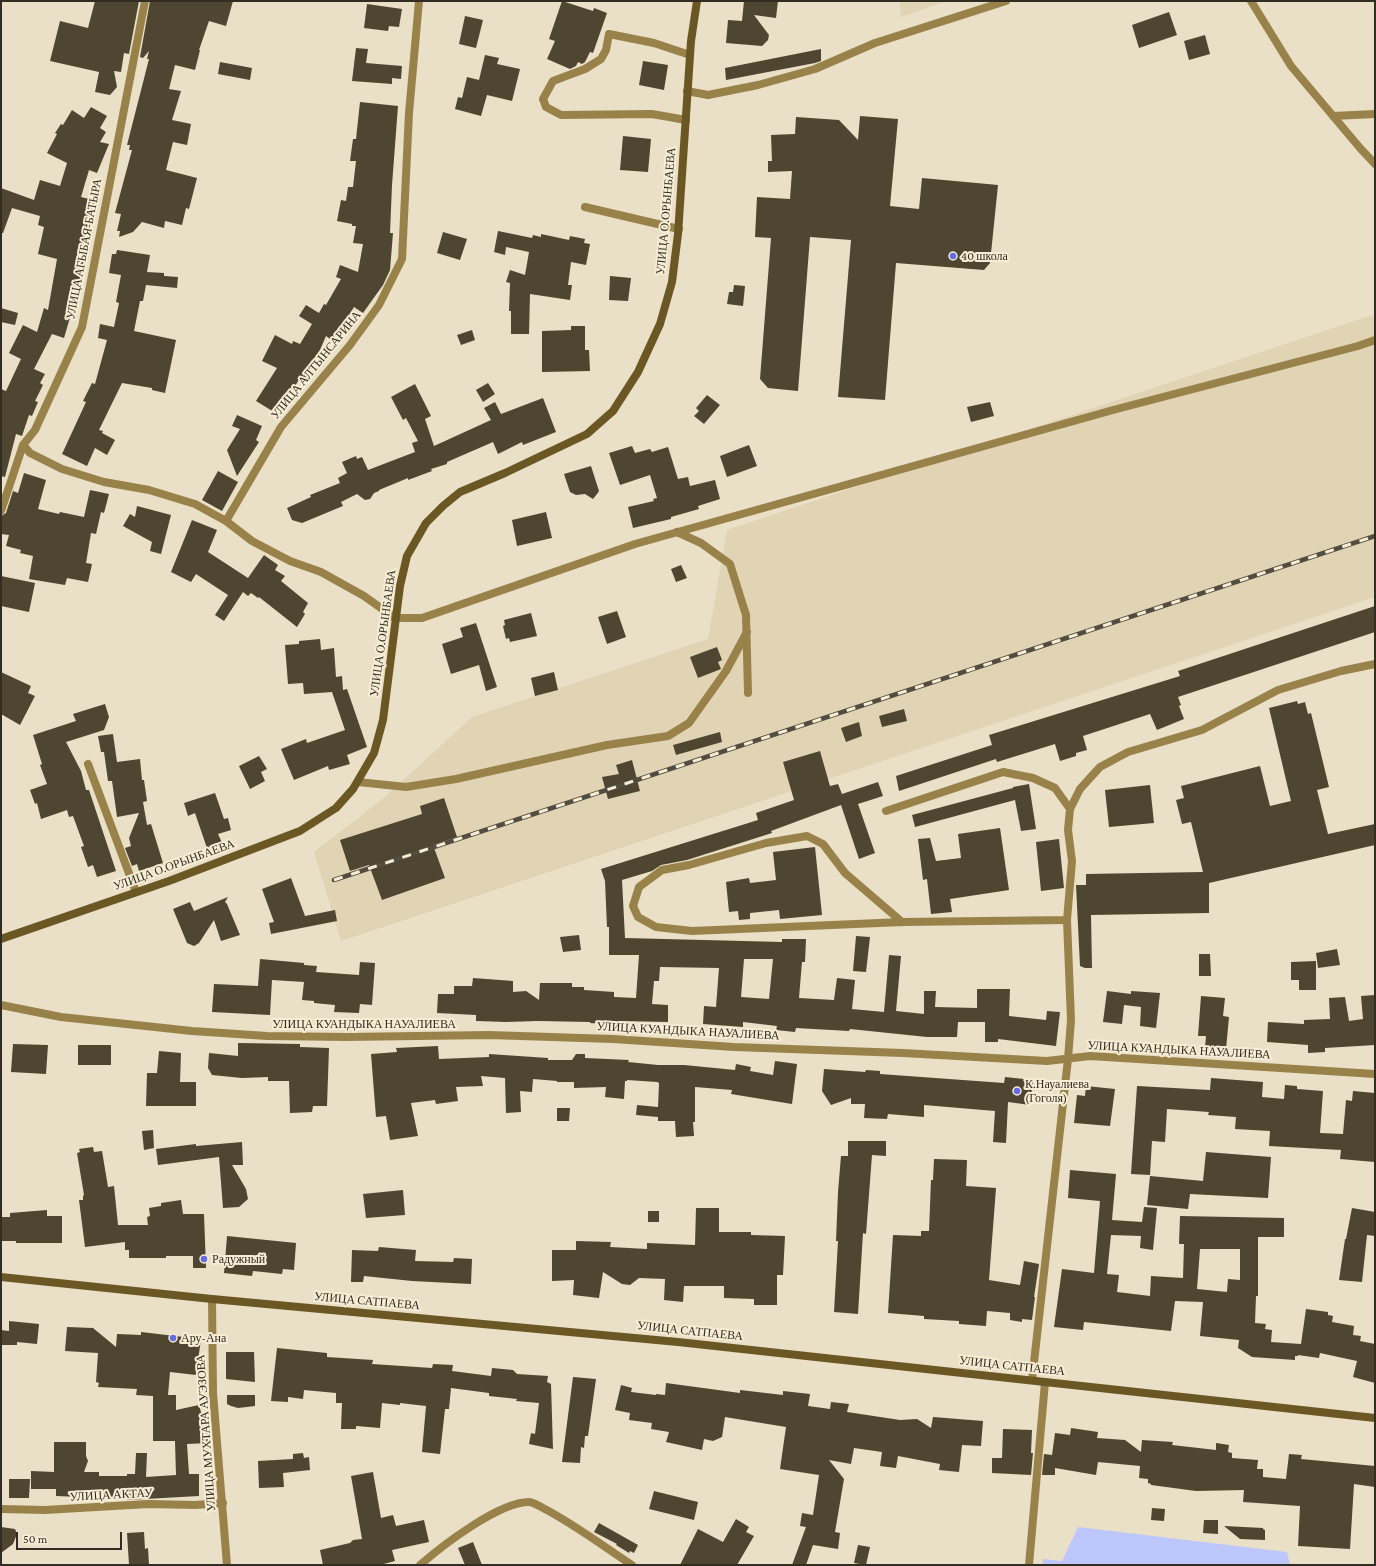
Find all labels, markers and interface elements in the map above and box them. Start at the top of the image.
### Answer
street label: УЛИЦА О.ОРЫНБАЕВА [653,147,679,275]
street label: УЛИЦА АГЫБАЯ-БАТЫРА [63,177,105,321]
place label: 40 школа [961,249,1008,263]
marker: 40 школа [948,251,958,261]
street label: УЛИЦА АЛТЫНСАРИНА [268,308,364,422]
street label: УЛИЦА О.ОРЫНБАЕВА [367,569,399,697]
street label: УЛИЦА О.ОРЫНБАЕВА [111,836,237,894]
street label: УЛИЦА КУАНДЫКА НАУАЛИЕВА [272,1017,456,1031]
street label: УЛИЦА КУАНДЫКА НАУАЛИЕВА [596,1019,780,1043]
street label: УЛИЦА КУАНДЫКА НАУАЛИЕВА [1087,1038,1271,1062]
place label: К.Науалиева (Гоголя) [1025,1077,1089,1105]
marker: К.Науалиева (Гоголя) [1012,1086,1022,1096]
place label: Радужный [212,1252,265,1266]
marker: Радужный [199,1254,209,1264]
street label: УЛИЦА САТПАЕВА [313,1289,421,1313]
street label: УЛИЦА САТПАЕВА [636,1318,744,1344]
place label: Ару-Ана [181,1331,226,1345]
marker: Ару-Ана [168,1333,178,1343]
street label: УЛИЦА САТПАЕВА [958,1353,1066,1379]
street label: УЛИЦА МУХТАРА АУЭЗОВА [193,1354,219,1512]
street label: УЛИЦА АКТАУ [69,1486,153,1504]
scale bar [18,1524,124,1550]
text: 50 m [23,1532,47,1546]

